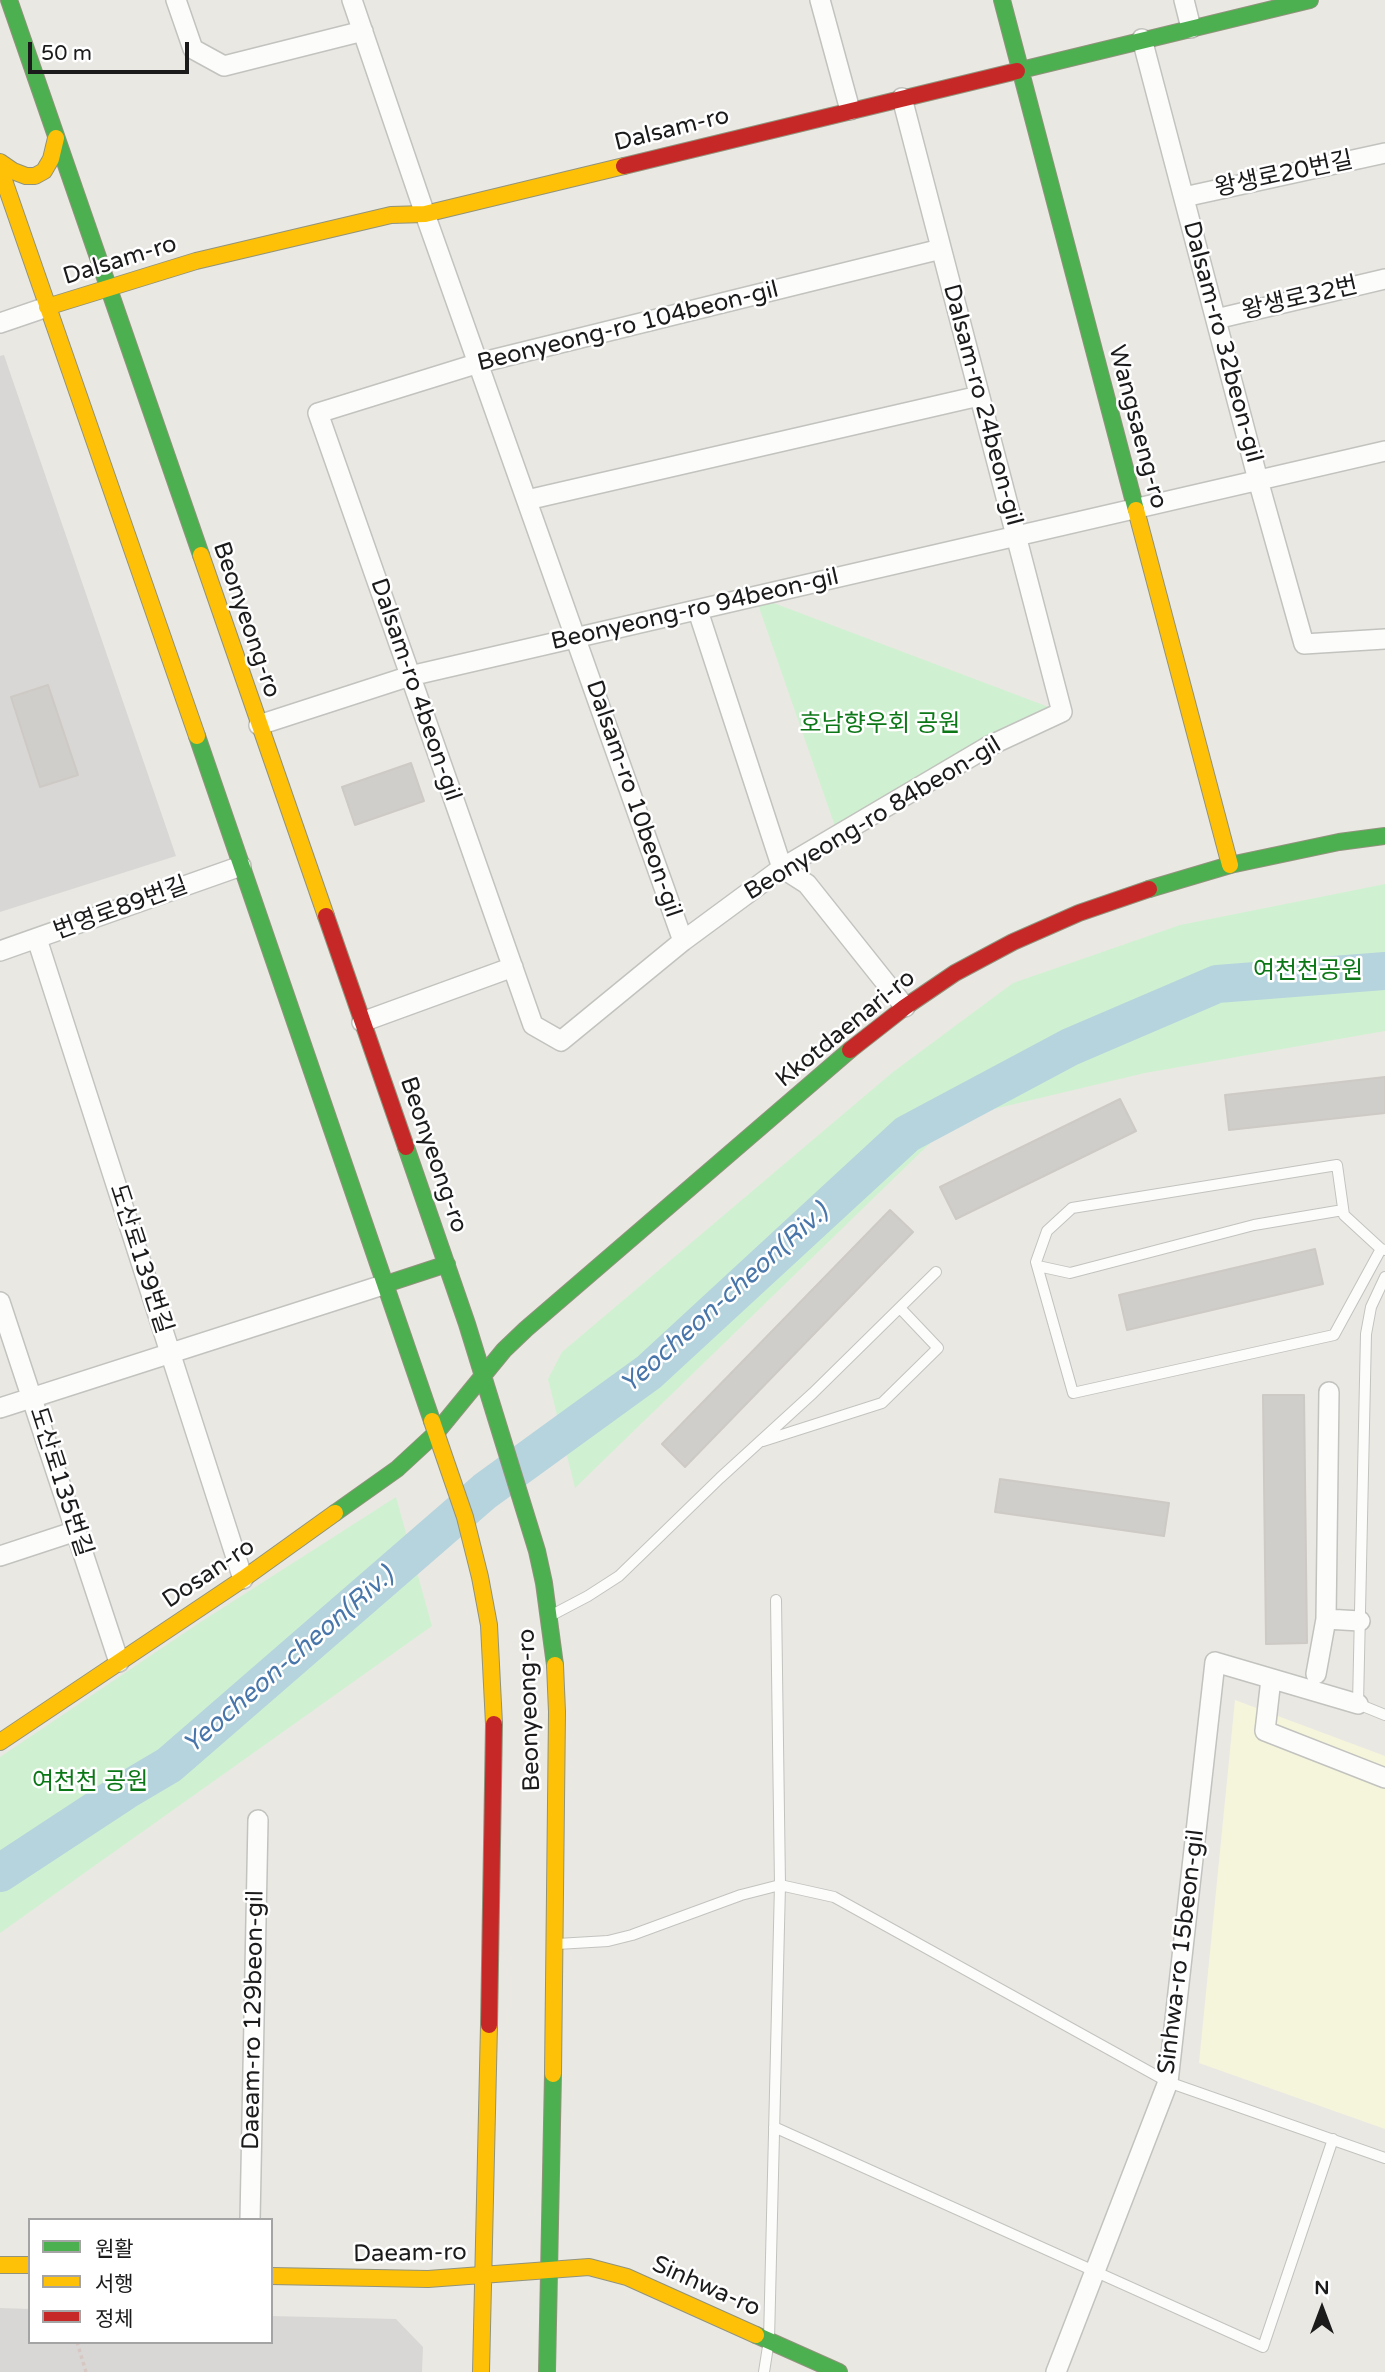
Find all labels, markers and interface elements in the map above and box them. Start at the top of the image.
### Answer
scale bar [32,28,192,72]
text: 50 m [41,41,92,66]
street label: Dalsam-ro [612,102,732,158]
street label: 왕생로20번길 [1212,146,1356,204]
street label: Dalsam-ro 32beon-gil [1176,218,1268,466]
street label: Dalsam-ro [60,230,180,292]
street label: 왕생로32번 [1239,272,1361,326]
street label: Beonyeong-ro 104beon-gil [474,276,782,378]
street label: Dalsam-ro 24beon-gil [936,281,1028,529]
street label: Wangsaeng-ro [1101,342,1173,512]
street label: Beonyeong-ro [206,538,286,702]
street label: Beonyeong-ro 94beon-gil [548,563,842,657]
street label: Dalsam-ro 4beon-gil [363,575,467,805]
street label: Dalsam-ro 10beon-gil [579,677,687,921]
park label: 호남향우회 공원 [800,711,960,739]
street label: Beonyeong-ro 84beon-gil [740,731,1006,907]
street label: 번영로89번길 [50,871,192,947]
park label: 여천천공원 [1253,958,1363,986]
street label: Kkotdaenari-ro [770,964,922,1094]
street label: Beonyeong-ro [393,1073,473,1237]
street label: 도산로139번길 [102,1181,178,1337]
water label: Yeocheon-cheon(Riv.) [615,1197,835,1401]
street label: 도산로135번길 [22,1404,98,1560]
street label: Dosan-ro [157,1533,261,1615]
water label: Yeocheon-cheon(Riv.) [177,1561,401,1761]
street label: Beonyeong-ro [513,1628,547,1792]
park label: 여천천 공원 [32,1769,148,1797]
street label: Sinhwa-ro 15beon-gil [1153,1828,1211,2076]
street label: Daeam-ro 129beon-gil [237,1890,271,2150]
legend [28,2218,273,2344]
text: 원활 [95,2237,134,2262]
street label: Daeam-ro [353,2239,467,2269]
street label: Sinhwa-ro [648,2250,764,2324]
text: 서행 [95,2272,134,2297]
north arrow [1287,2274,1357,2344]
text: N [1314,2277,1330,2299]
text: 정체 [95,2307,134,2332]

